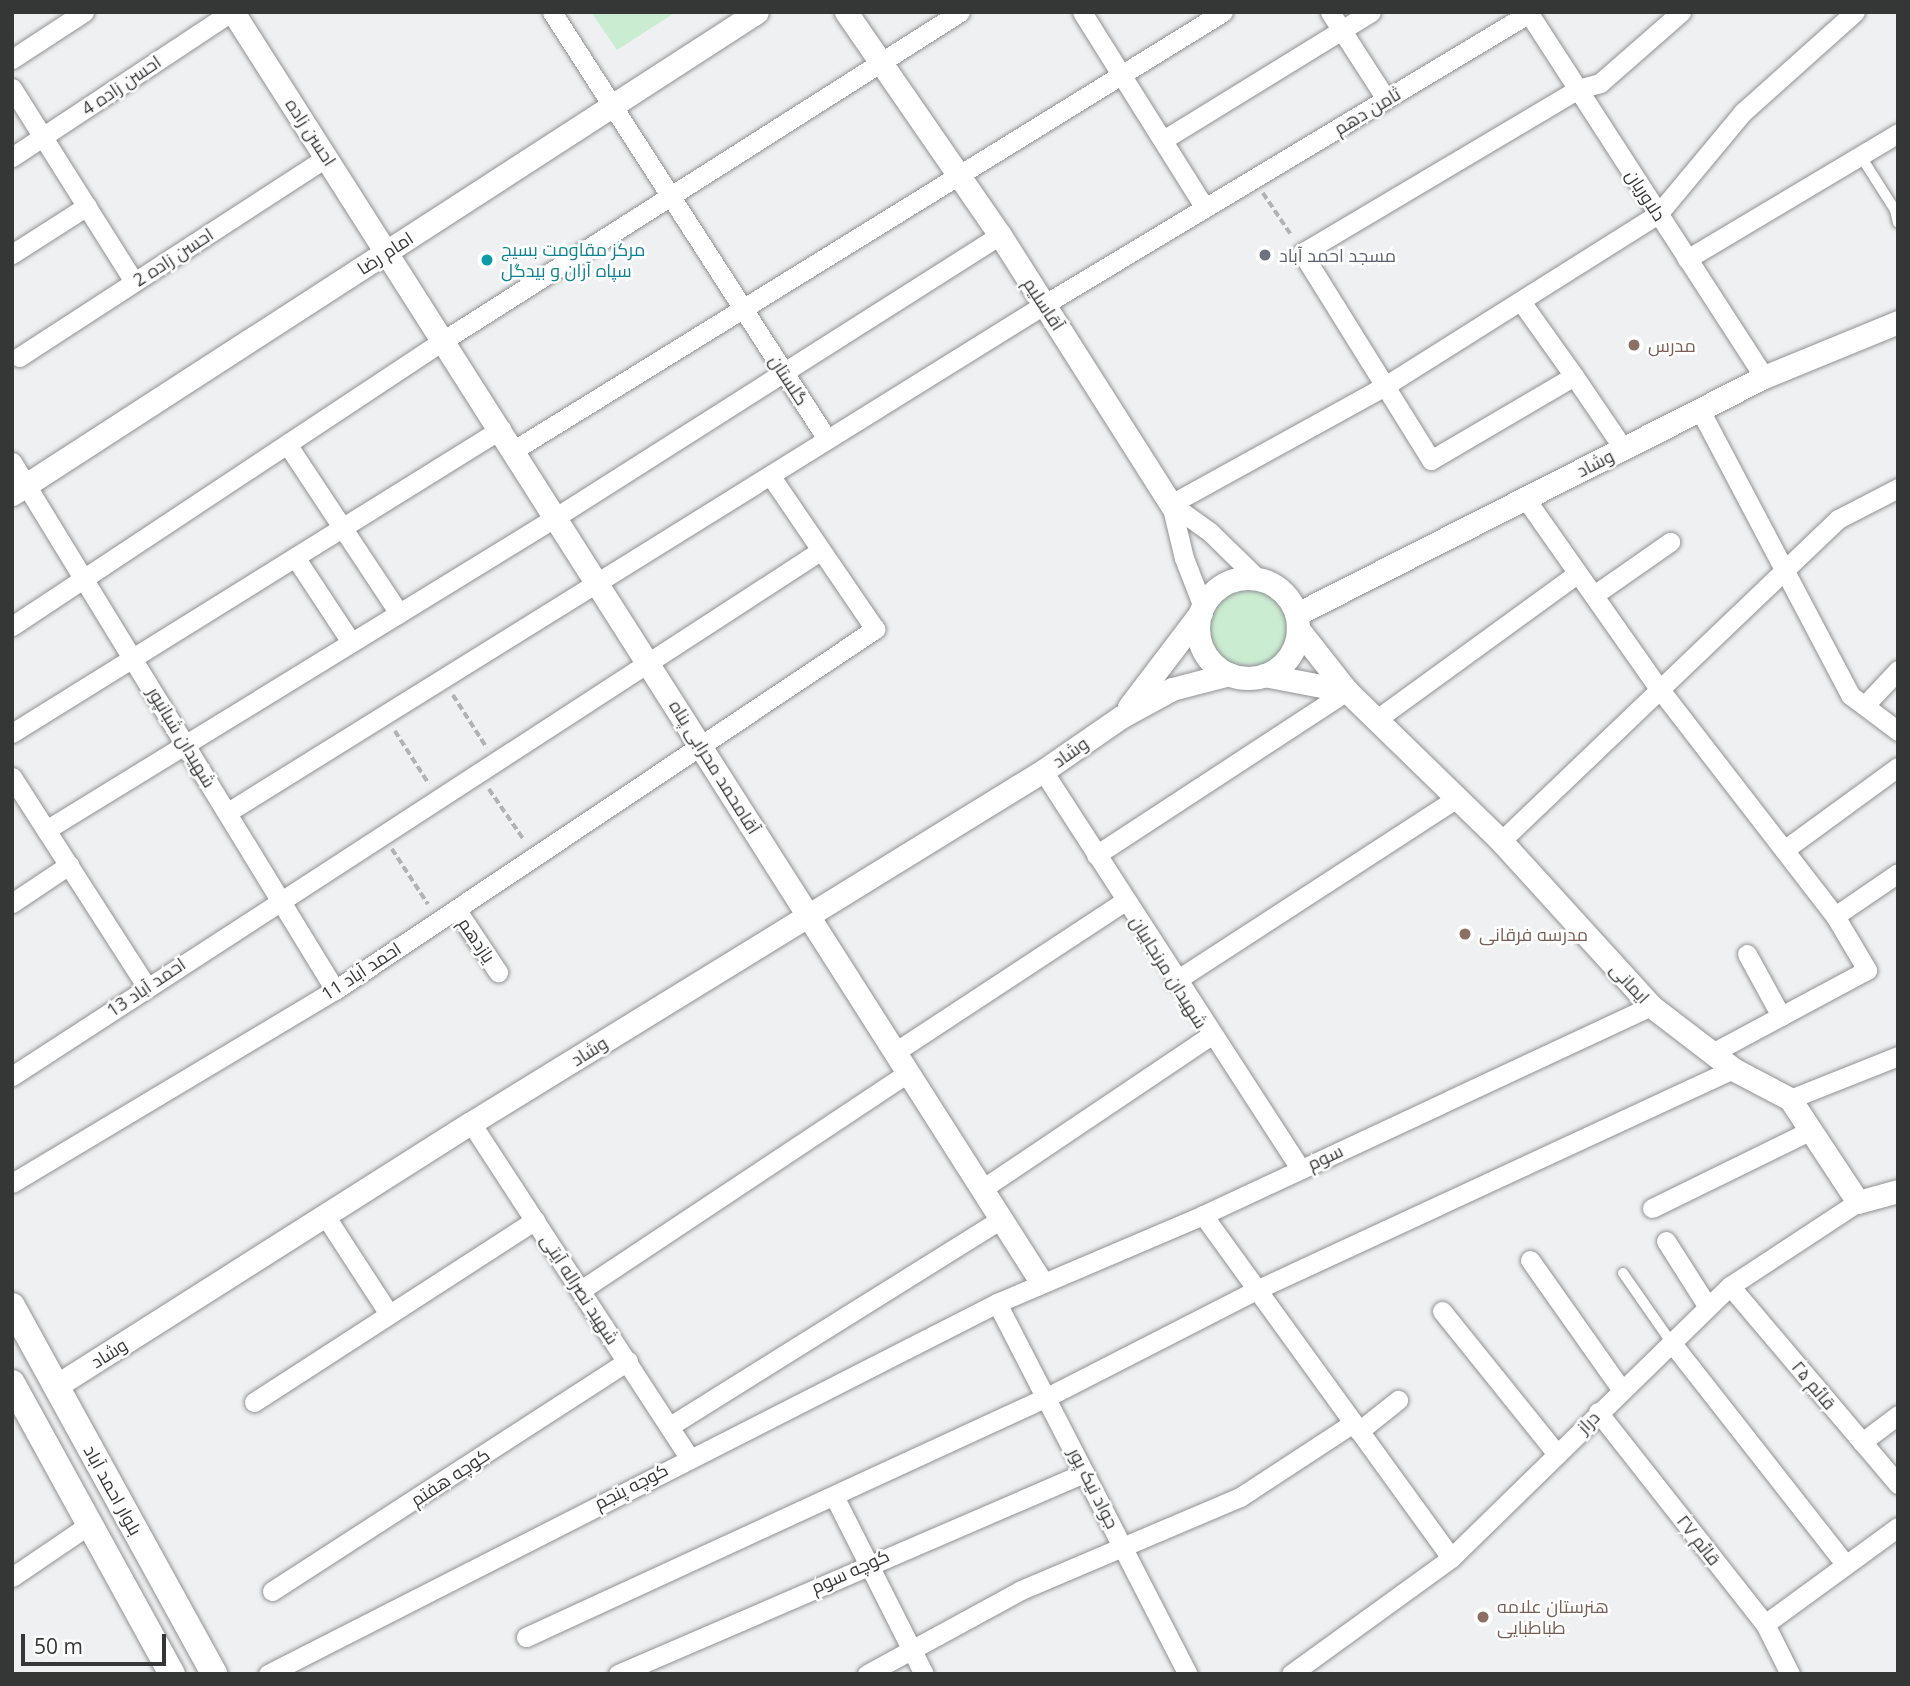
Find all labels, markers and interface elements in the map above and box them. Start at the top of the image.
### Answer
street label: احسن زاده 4 [77,51,165,119]
street label: ثامن دهم [1330,83,1404,139]
street label: احسن زاده [281,94,341,170]
street label: دلاوریان [1621,165,1671,225]
street label: احسن زاده 2 [129,223,217,291]
street label: امام رضا [353,227,417,279]
place label: مرکز مقاومت بسیج سپاه آران و بیدگل [501,239,645,282]
place label: مسجد احمد آباد [1279,244,1396,266]
marker: مسجد احمد آباد [1257,247,1273,263]
marker: مرکز مقاومت بسیج سپاه آران و بیدگل [479,252,495,268]
street label: آقاسلیم [1019,274,1069,334]
place label: مدرس [1648,334,1696,356]
marker: مدرس [1626,337,1642,353]
street label: گلستان [765,351,813,409]
street label: وشاد [1573,445,1617,481]
street label: شهیدان شبانپور [143,683,221,791]
street label: آقامحمد محرابی پناه [665,696,765,838]
street label: وشاد [1048,732,1092,772]
street label: شهیدان مرنجابیان [1126,912,1212,1032]
street label: یازدهم [454,913,500,967]
place label: مدرسه فرقانی [1479,923,1588,945]
marker: مدرسه فرقانی [1457,926,1473,942]
street label: احمد آباد 11 [317,937,405,1005]
street label: احمد آباد 13 [103,953,189,1021]
street label: ایمانی [1606,958,1654,1008]
street label: وشاد [567,1032,611,1070]
street label: سوم [1304,1139,1346,1175]
street label: شهید نصراله آیتی [536,1230,624,1348]
street label: وشاد [87,1334,131,1372]
street label: قائم ۲۵ [1787,1356,1841,1414]
street label: دراز [1572,1406,1604,1438]
street label: بلوار احمد آباد [79,1441,147,1539]
street label: کوچه هفتم [407,1444,493,1510]
street label: جواد نیک پور [1064,1444,1124,1532]
street label: کوچه پنجم [591,1458,671,1514]
street label: قائم ۲۷ [1673,1510,1725,1570]
street label: کوچه سوم [808,1544,892,1598]
place label: هنرستان علامه طباطبایی [1497,1596,1609,1638]
marker: هنرستان علامه طباطبایی [1475,1609,1491,1625]
scale bar [24,1620,170,1664]
text: 50 m [34,1632,83,1660]

